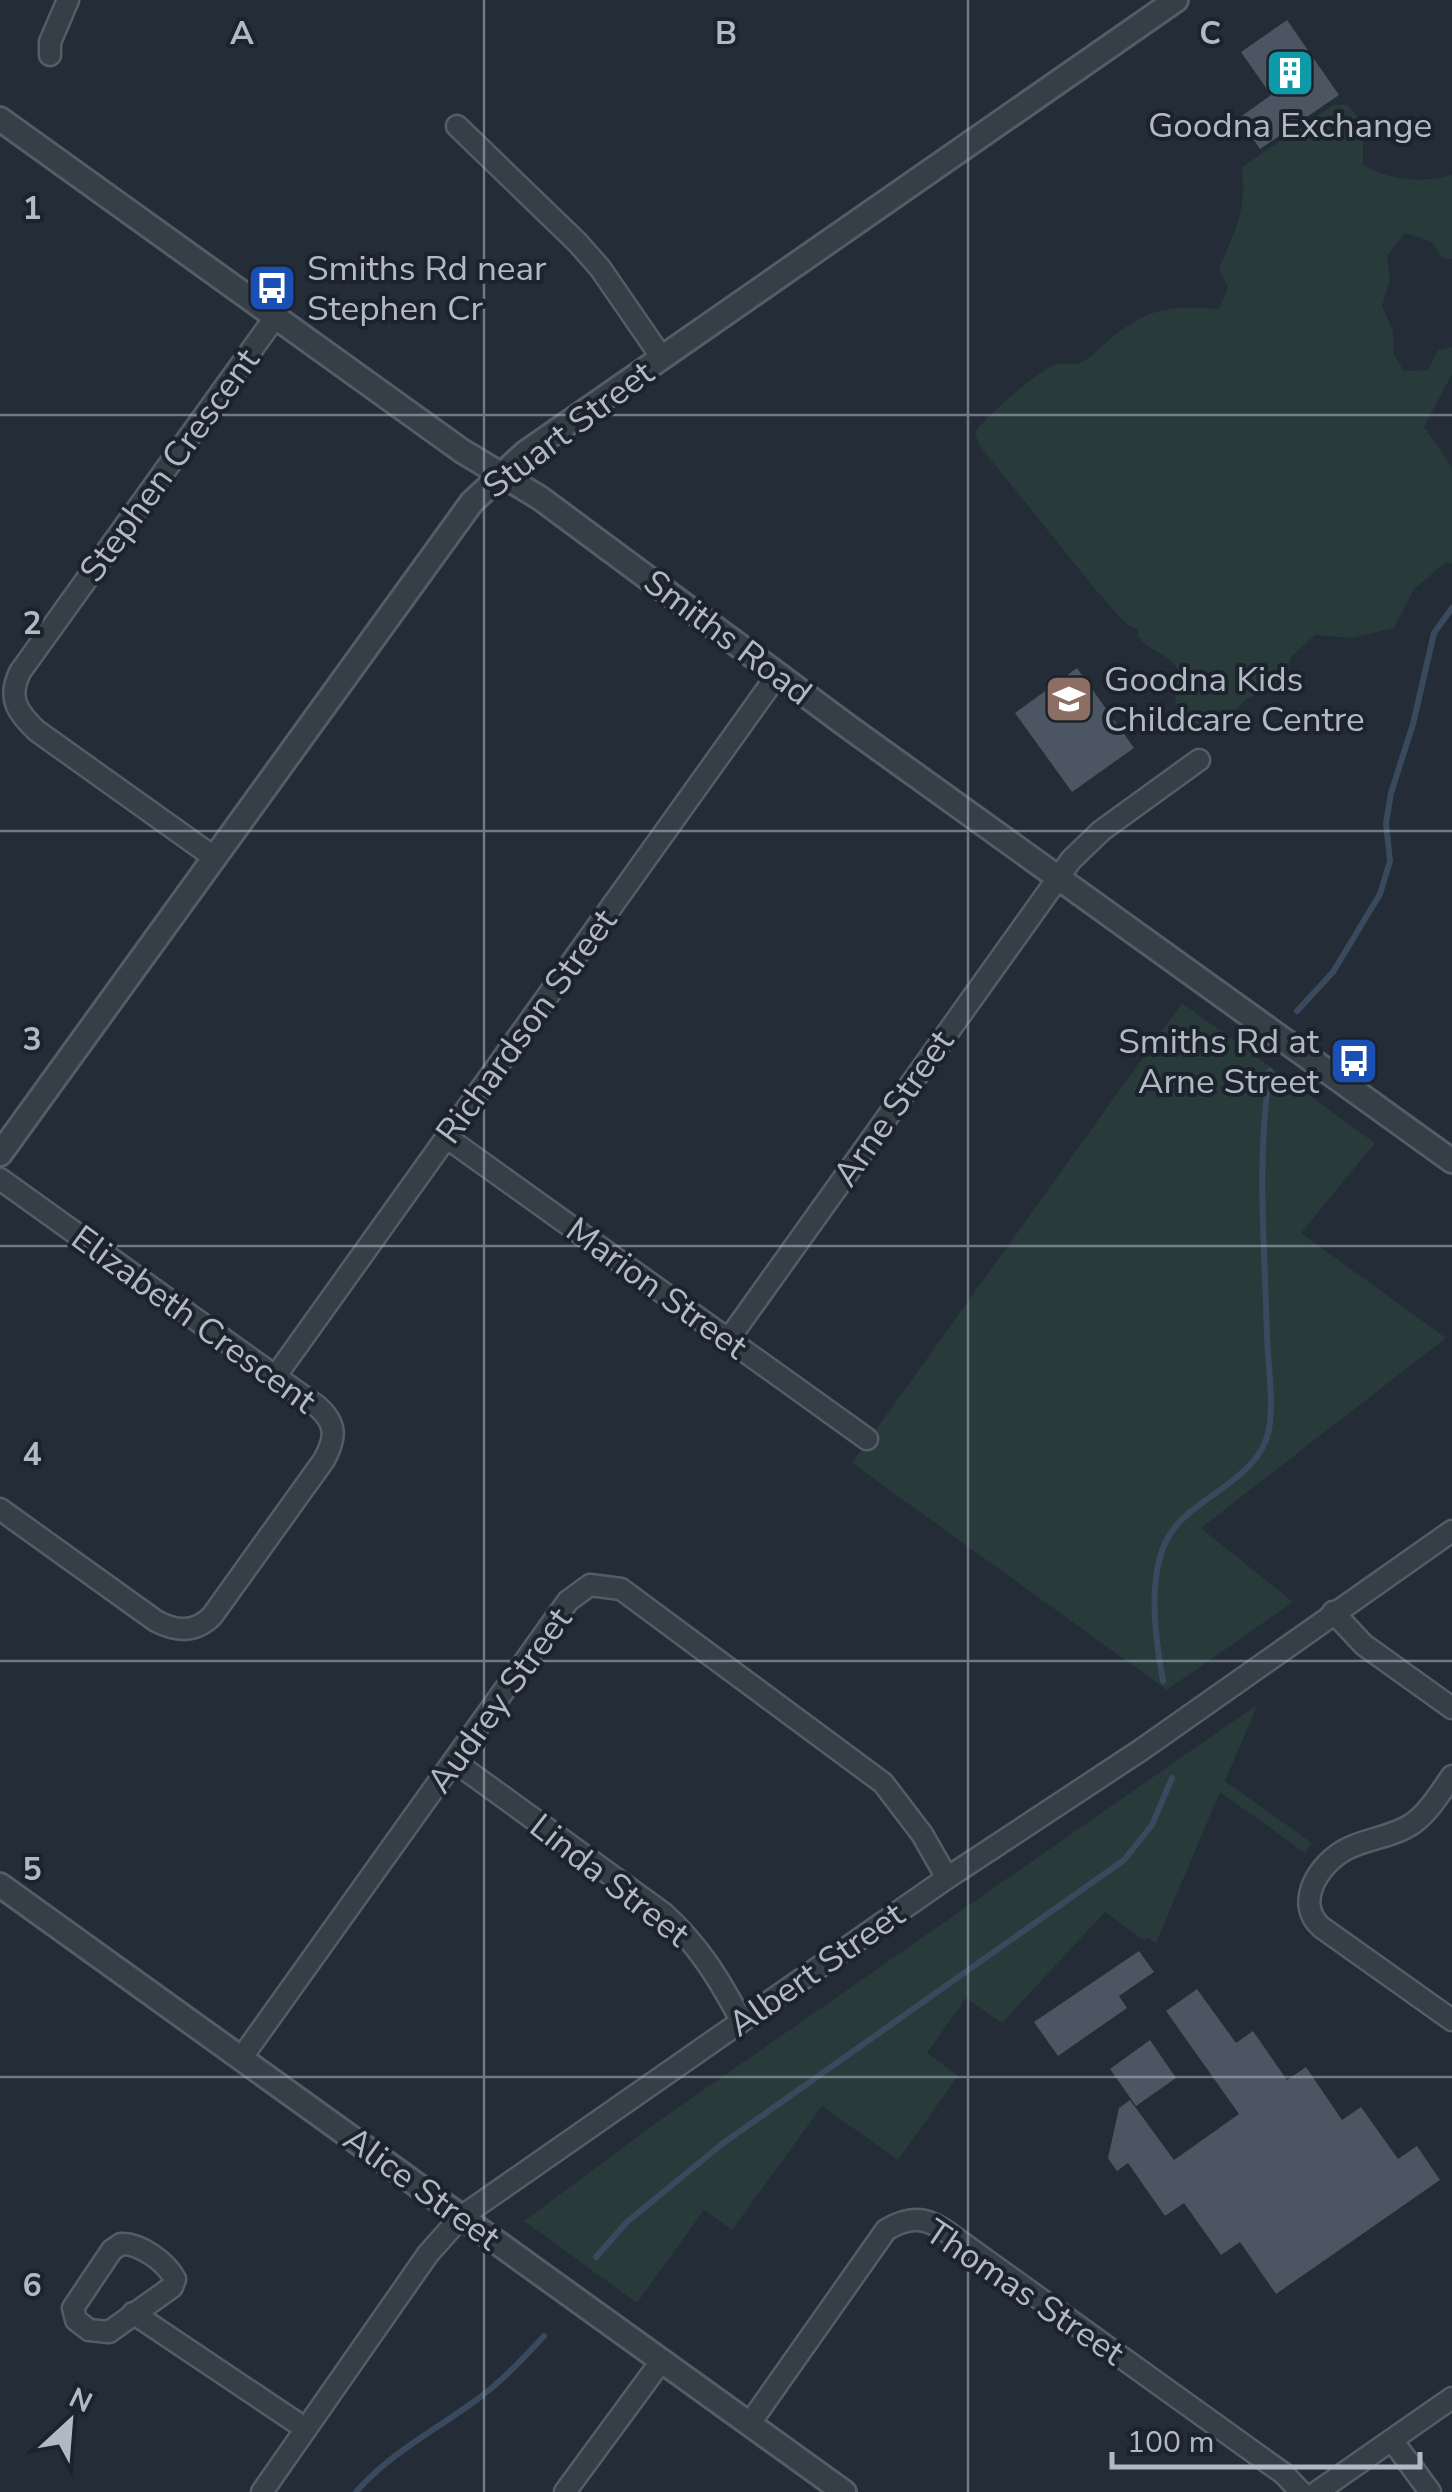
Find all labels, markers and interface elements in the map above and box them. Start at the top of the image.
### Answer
text: A [230,12,254,55]
text: B [715,12,737,55]
text: C [1199,12,1221,55]
building icon: Goodna Exchange [1264,47,1316,99]
place label: Goodna Exchange [1148,102,1432,149]
text: 1 [22,187,42,230]
place label: Smiths Rd near Stephen Cr [307,245,547,332]
bus stop icon: Smiths Rd near Stephen Cr [246,262,298,314]
street label: Stephen Crescent [69,338,271,592]
street label: Stuart Street [473,349,664,509]
street label: Smiths Road [634,559,821,716]
text: 2 [22,602,42,645]
place label: Goodna Kids Childcare Centre [1104,656,1365,743]
school or university icon: Goodna Kids Childcare Centre [1043,673,1095,725]
street label: Richardson Street [425,899,628,1153]
text: 3 [22,1018,42,1061]
place label: Smiths Rd at Arne Street [1118,1018,1320,1105]
street label: Arne Street [822,1020,965,1196]
bus stop icon: Smiths Rd at Arne Street [1328,1035,1380,1087]
street label: Marion Street [557,1207,757,1370]
street label: Elizabeth Crescent [62,1215,326,1425]
text: 4 [22,1433,42,1476]
street label: Audrey Street [416,1597,583,1803]
street label: Linda Street [520,1803,700,1958]
text: 5 [22,1848,42,1891]
street label: Albert Street [719,1891,914,2047]
street label: Alice Street [334,2116,510,2262]
street label: Thomas Street [916,2209,1134,2377]
text: 6 [22,2264,42,2307]
north arrow [20,2372,120,2472]
text: N [63,2379,98,2422]
scale bar [1112,2407,1420,2469]
text: 100 m [1127,2422,1214,2463]

